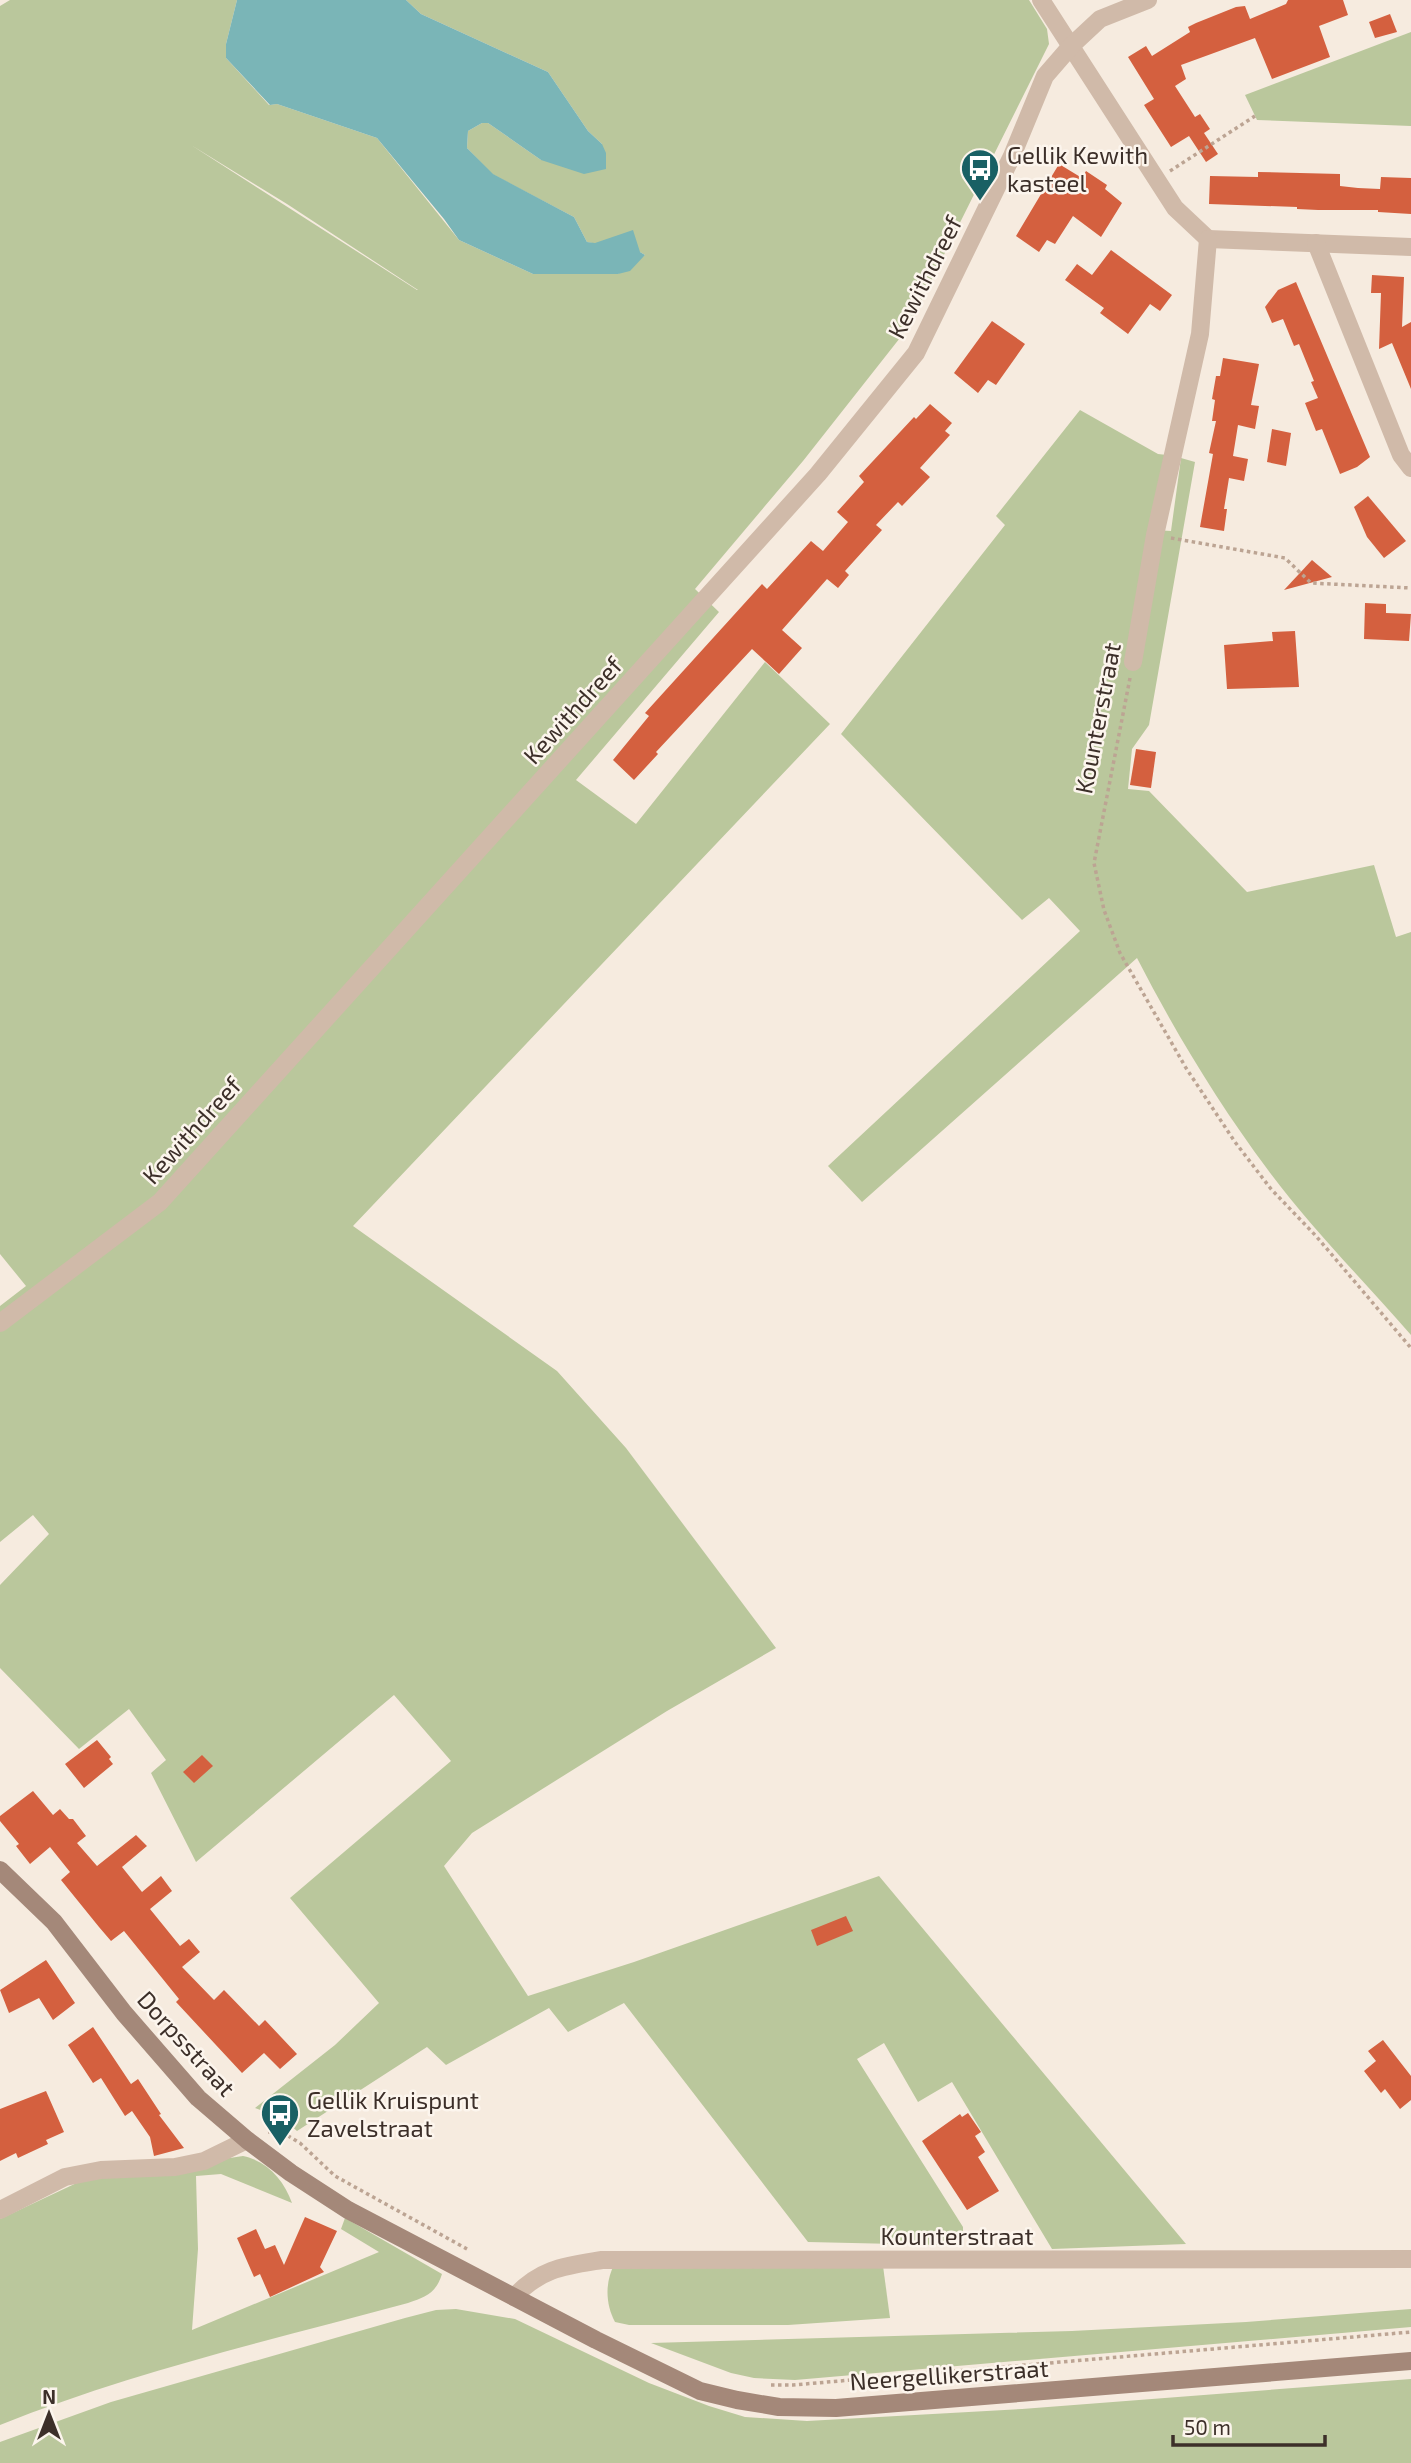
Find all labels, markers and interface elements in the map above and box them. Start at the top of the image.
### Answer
place label: Gellik Kewith kasteel [1007,140,1148,197]
bus stop icon: Gellik Kewith kasteel [959,147,1001,202]
street label: Kewithdreef [881,210,968,343]
street label: Kounterstraat [1068,640,1126,796]
street label: Kewithdreef [517,650,628,769]
street label: Kewithdreef [136,1070,247,1189]
street label: Dorpsstraat [132,1984,242,2102]
place label: Gellik Kruispunt Zavelstraat [307,2085,479,2142]
bus stop icon: Gellik Kruispunt Zavelstraat [259,2092,301,2147]
street label: Kounterstraat [880,2221,1034,2250]
street label: Neergellikerstraat [849,2353,1049,2395]
north arrow [14,2379,84,2449]
text: N [42,2385,56,2408]
scale bar [1173,2404,1325,2448]
text: 50 m [1184,2414,1231,2439]

